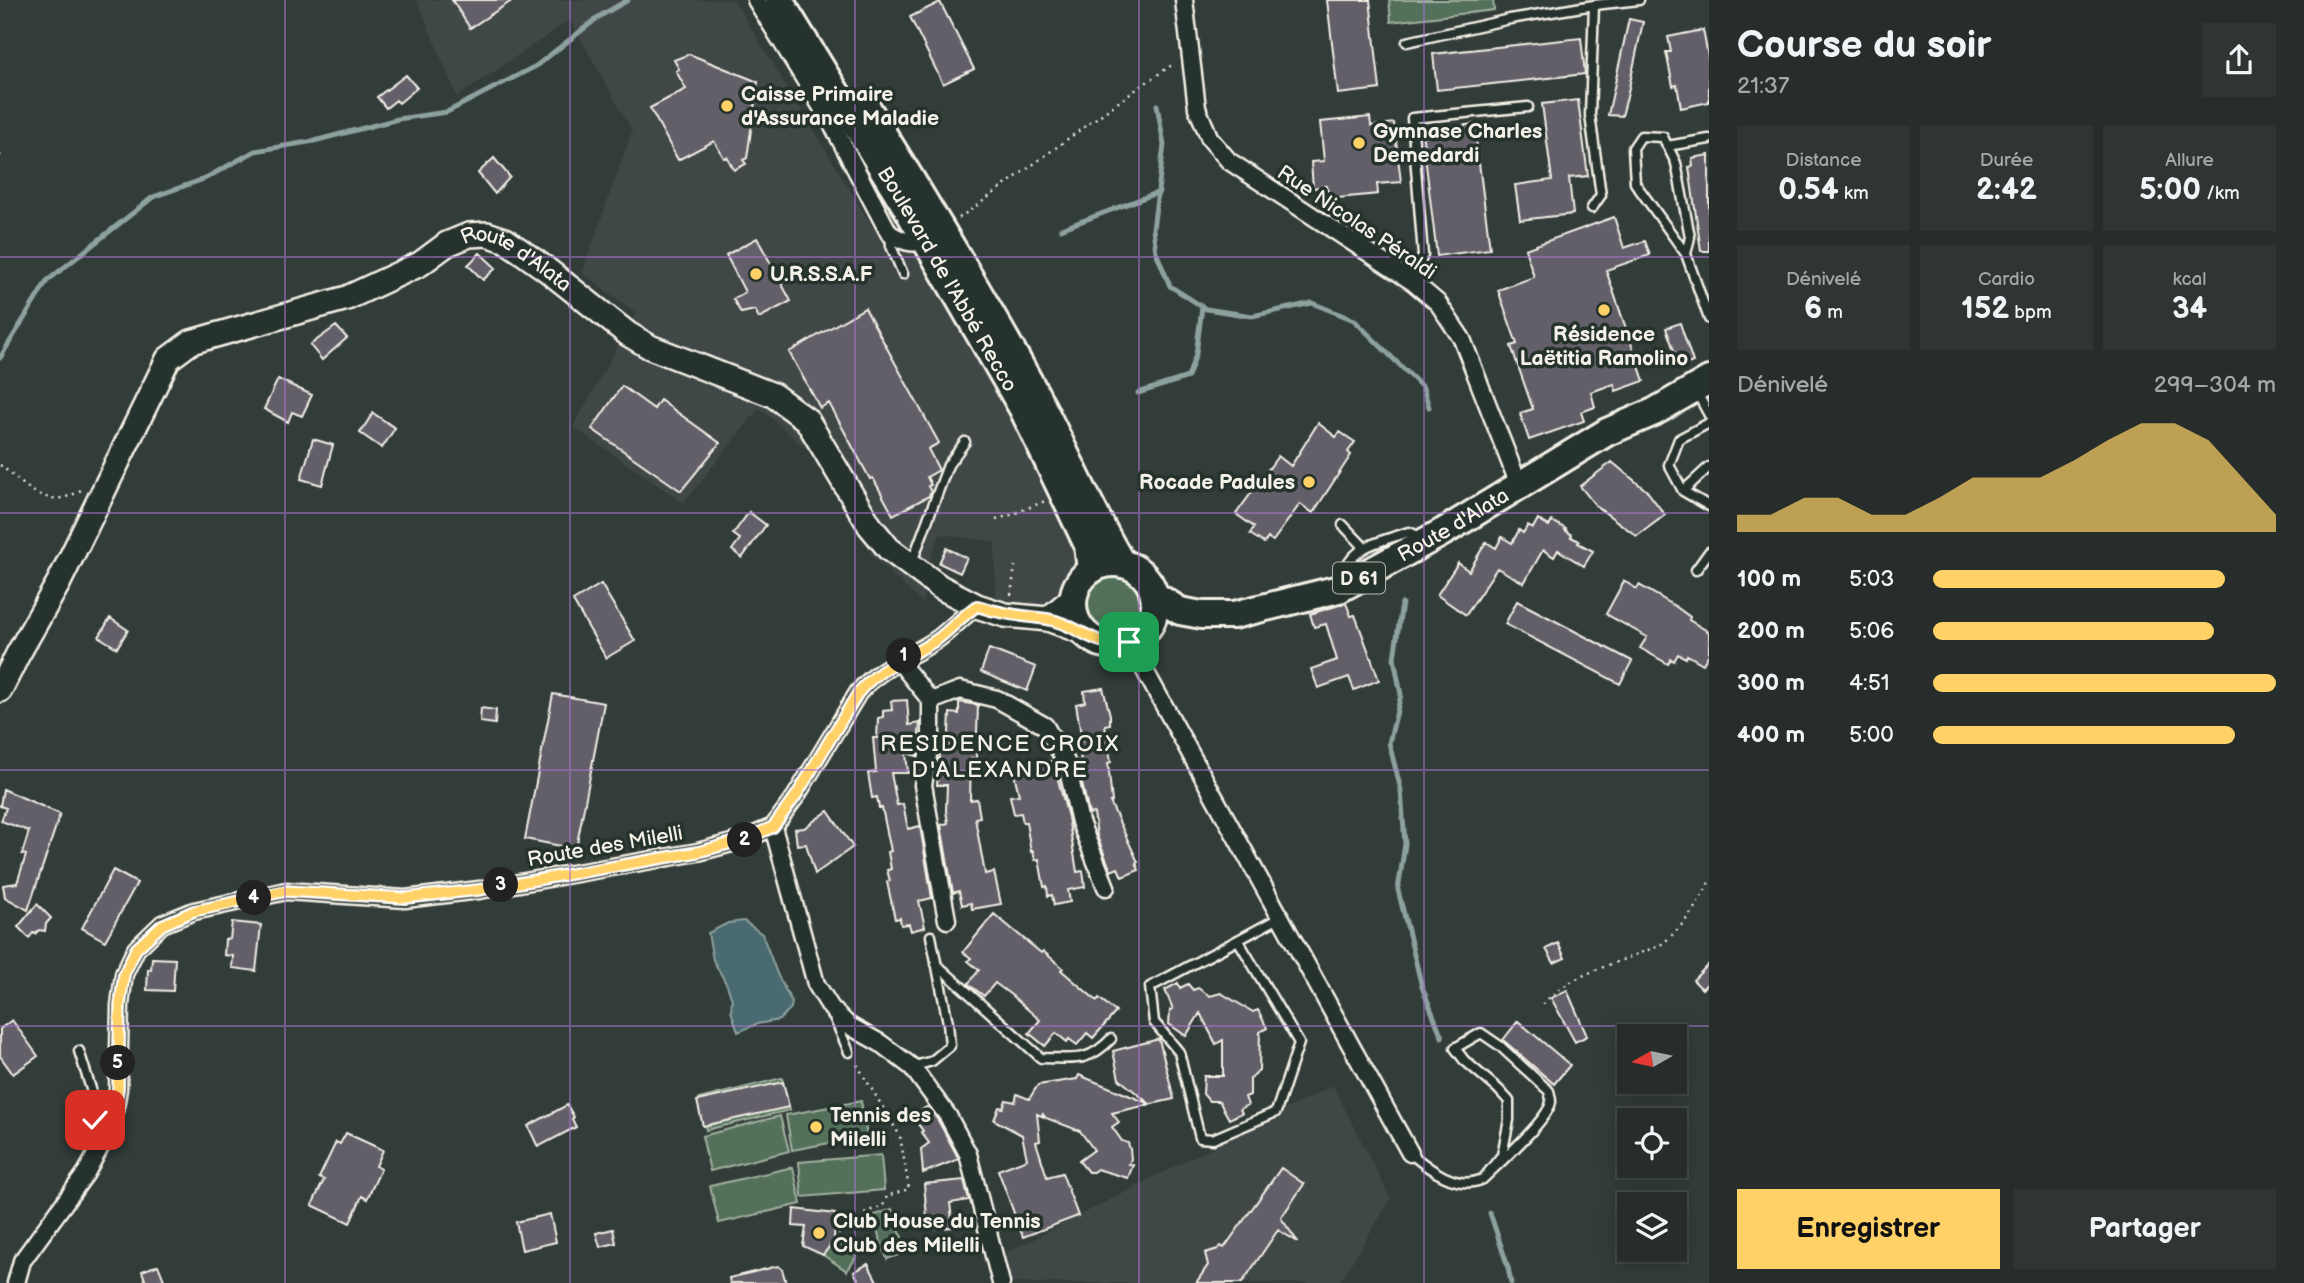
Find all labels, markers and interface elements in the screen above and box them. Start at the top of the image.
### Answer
text: Course du soir [1737,23,1992,68]
button: share [2202,23,2276,97]
text: 21:37 [1737,72,1789,100]
place label: Caisse Primaire d'Assurance Maladie [741,82,939,131]
marker: Caisse Primaire d'Assurance Maladie [719,98,735,114]
place label: Gymnase Charles Demedardi [1373,119,1542,168]
marker: Gymnase Charles Demedardi [1351,135,1367,151]
text: Distance [1786,149,1861,172]
text: Durée [1980,149,2033,172]
text: Allure [2165,149,2214,172]
street label: Rue Nicolas Péraldi [1272,160,1441,285]
street label: Boulevard de l'Abbé Recco [872,162,1022,396]
text: 0.54 [1778,172,1839,208]
text: 2:42 [1976,172,2037,208]
text: 5:00 [2139,172,2201,208]
text: km [1839,182,1869,205]
text: /km [2201,182,2240,205]
street label: Route d'Alata [457,221,576,297]
place label: U.R.S.S.A.F [770,262,873,287]
marker: U.R.S.S.A.F [748,266,764,282]
text: Dénivelé [1786,268,1861,291]
text: Cardio [1978,268,2035,291]
text: kcal [2172,268,2207,291]
text: 6 [1804,291,1822,327]
text: 152 [1961,291,2009,327]
text: 34 [2172,291,2207,327]
text: m [1822,301,1843,324]
text: bpm [2009,301,2052,324]
marker: Résidence Laëtitia Ramolino [1596,302,1612,318]
place label: Résidence Laëtitia Ramolino [1520,322,1688,371]
text: Dénivelé [1737,371,1828,399]
text: 299–304 m [2154,371,2276,399]
place label: Rocade Padules [1139,470,1295,495]
marker: Rocade Padules [1301,474,1317,490]
street label: Route d'Alata [1393,483,1514,567]
road number: D 61 [1333,562,1385,594]
text: 100 m [1737,565,1801,593]
text: 5:03 [1849,565,1895,593]
pin [1099,612,1159,672]
text: 200 m [1737,617,1805,645]
text: 5:06 [1849,617,1894,645]
icon: arrive [1110,623,1148,661]
pin: 1 [886,638,922,674]
text: 1 [900,644,908,667]
text: 300 m [1737,669,1805,697]
text: 4:51 [1849,669,1890,697]
text: 400 m [1737,721,1805,749]
text: 5:00 [1849,721,1894,749]
district label: RESIDENCE CROIX D'ALEXANDRE [880,730,1120,784]
street label: Route des Milelli [526,821,685,872]
pin: 2 [728,822,762,858]
text: 2 [739,828,750,851]
pin: 3 [484,868,518,903]
text: 3 [495,873,506,896]
pin: 4 [236,880,272,916]
text: 4 [248,886,259,909]
north arrow [1617,1024,1687,1094]
map controls [1617,1024,1687,1262]
pin: 5 [100,1046,136,1080]
text: 5 [112,1051,123,1074]
pin [65,1090,125,1150]
icon: check [76,1101,114,1139]
place label: Tennis des Milelli [830,1103,931,1152]
button: locate [1617,1108,1687,1178]
marker: Tennis des Milelli [808,1119,824,1135]
button: Enregistrer [1737,1189,2000,1269]
button: Partager [2014,1189,2276,1269]
button: layers [1617,1192,1687,1262]
place label: Club House du Tennis Club des Milelli [833,1209,1041,1258]
marker: Club House du Tennis Club des Milelli [811,1225,827,1241]

